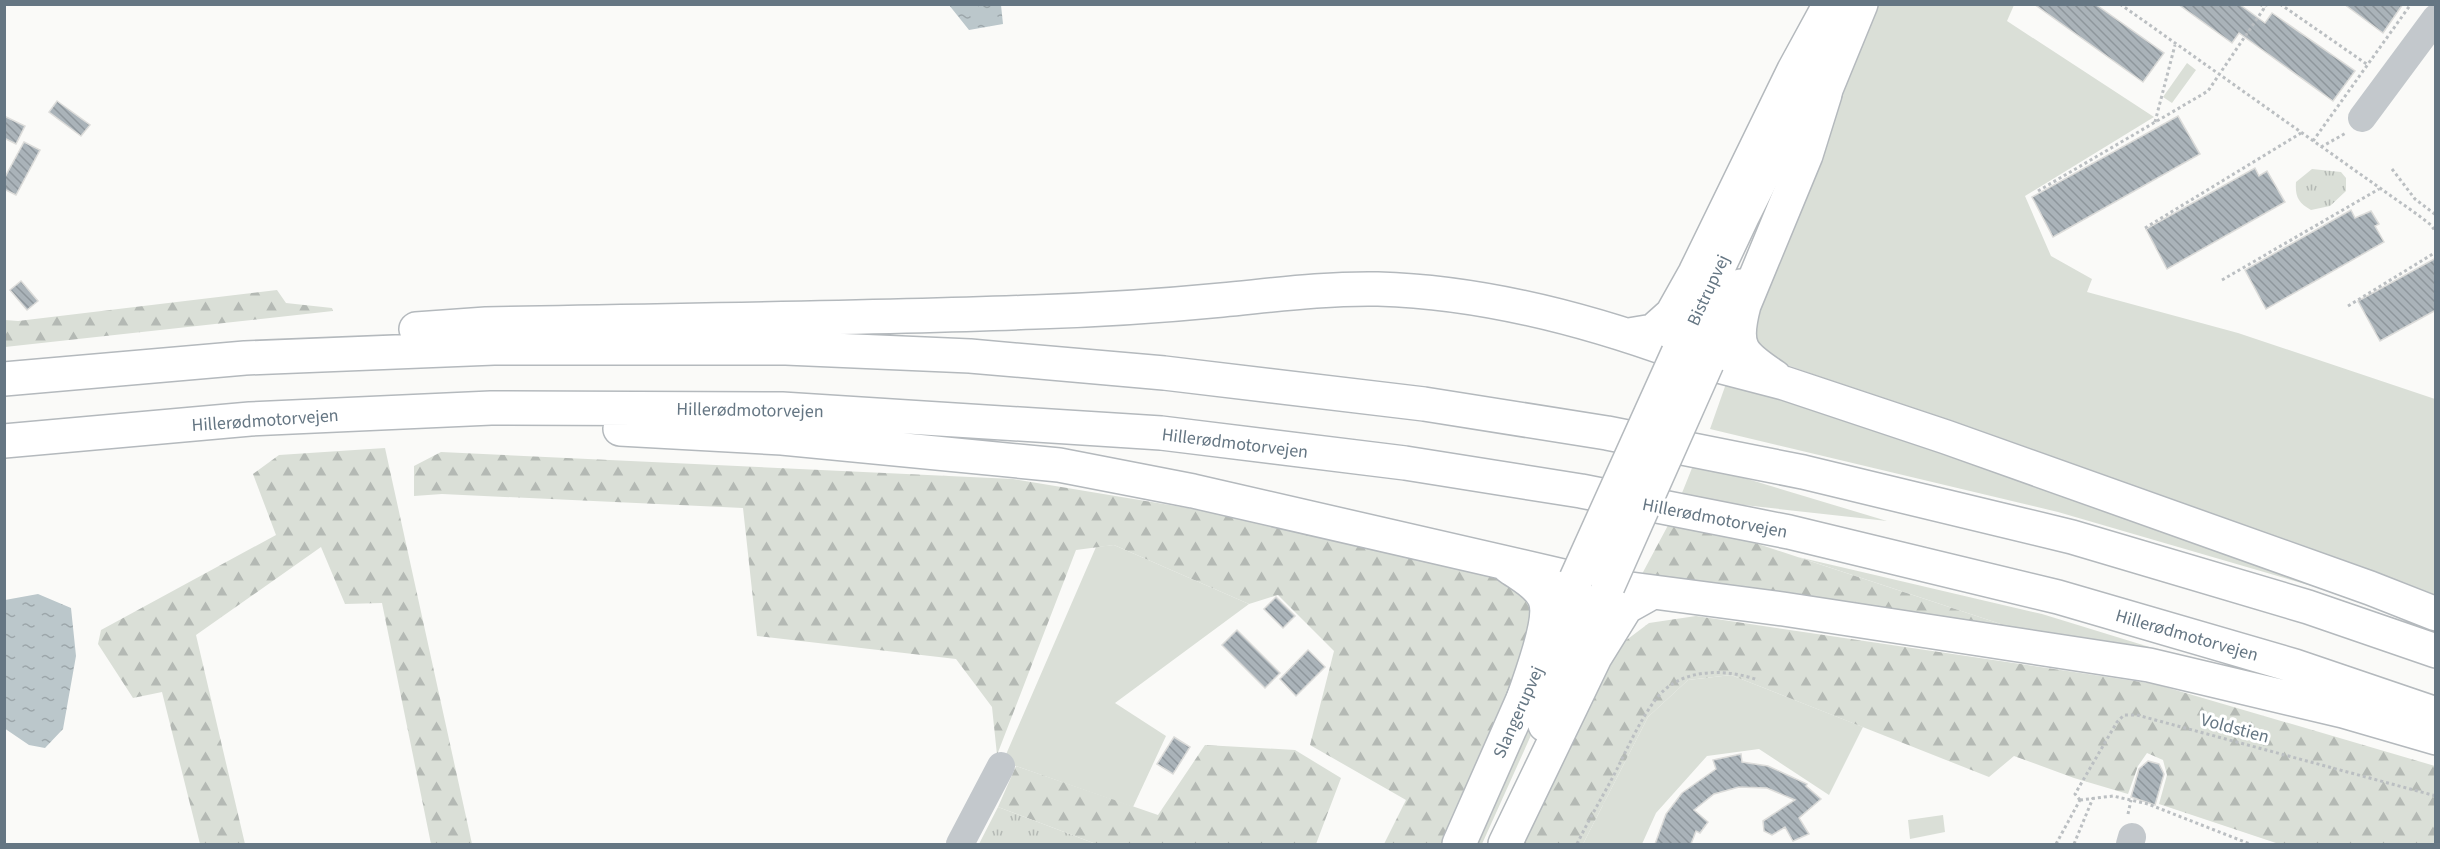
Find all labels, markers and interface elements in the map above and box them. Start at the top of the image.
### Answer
street label: Bistrupvej [1681,251,1736,330]
street label: Hillerødmotorvejen [676,397,824,424]
street label: Hillerødmotorvejen [191,403,339,438]
street label: Hillerødmotorvejen [1160,422,1310,465]
street label: Hillerødmotorvejen [1640,492,1790,545]
street label: Hillerødmotorvejen [2113,603,2261,668]
street label: Slangerupvej [1487,662,1550,762]
street label: Voldstien [2198,707,2272,750]

